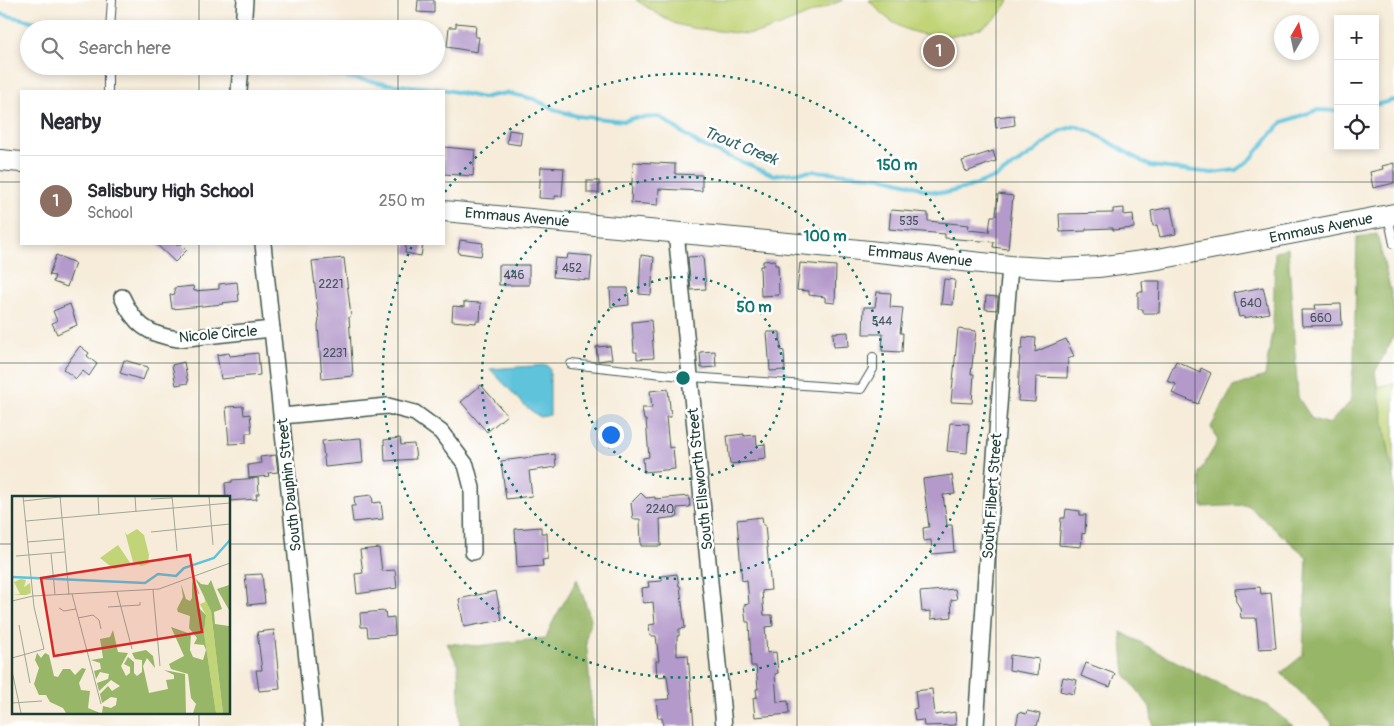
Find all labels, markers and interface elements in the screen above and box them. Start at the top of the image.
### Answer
north arrow [1274,15,1319,60]
map controls [1334,15,1379,150]
button: + [1334,15,1379,60]
search box [20,20,445,75]
pin: 1 [923,32,955,70]
icon: search [38,34,66,62]
text: Search here [78,36,171,60]
button: − [1334,60,1379,105]
button: locate [1334,105,1379,150]
text: Nearby [40,109,101,136]
water label: Trout Creek [701,122,782,170]
text: 150 m [877,156,917,175]
text: Salisbury High School [87,179,254,203]
text: 1 [53,191,59,211]
text: 250 m [379,191,425,211]
text: School [87,203,133,223]
street label: Emmaus Avenue [464,203,571,232]
street label: Emmaus Avenue [1268,209,1375,248]
house number: 535 [899,214,919,229]
text: 100 m [804,227,846,246]
street label: Emmaus Avenue [867,242,974,271]
house number: 452 [562,261,582,276]
house number: 446 [504,268,524,283]
house number: 2221 [319,277,343,292]
house number: 640 [1240,296,1262,311]
text: 50 m [737,298,771,317]
house number: 660 [1310,311,1332,326]
house number: 544 [872,314,892,329]
street label: Nicole Circle [178,322,259,347]
house number: 2231 [323,346,347,361]
centre of rings [674,369,692,387]
street label: South Ellsworth Street [683,406,717,551]
street label: South Dauphin Street [273,417,306,552]
your location [598,422,624,448]
street label: South Filbert Street [979,432,1006,560]
inset map [12,496,230,714]
house number: 2240 [646,502,674,517]

